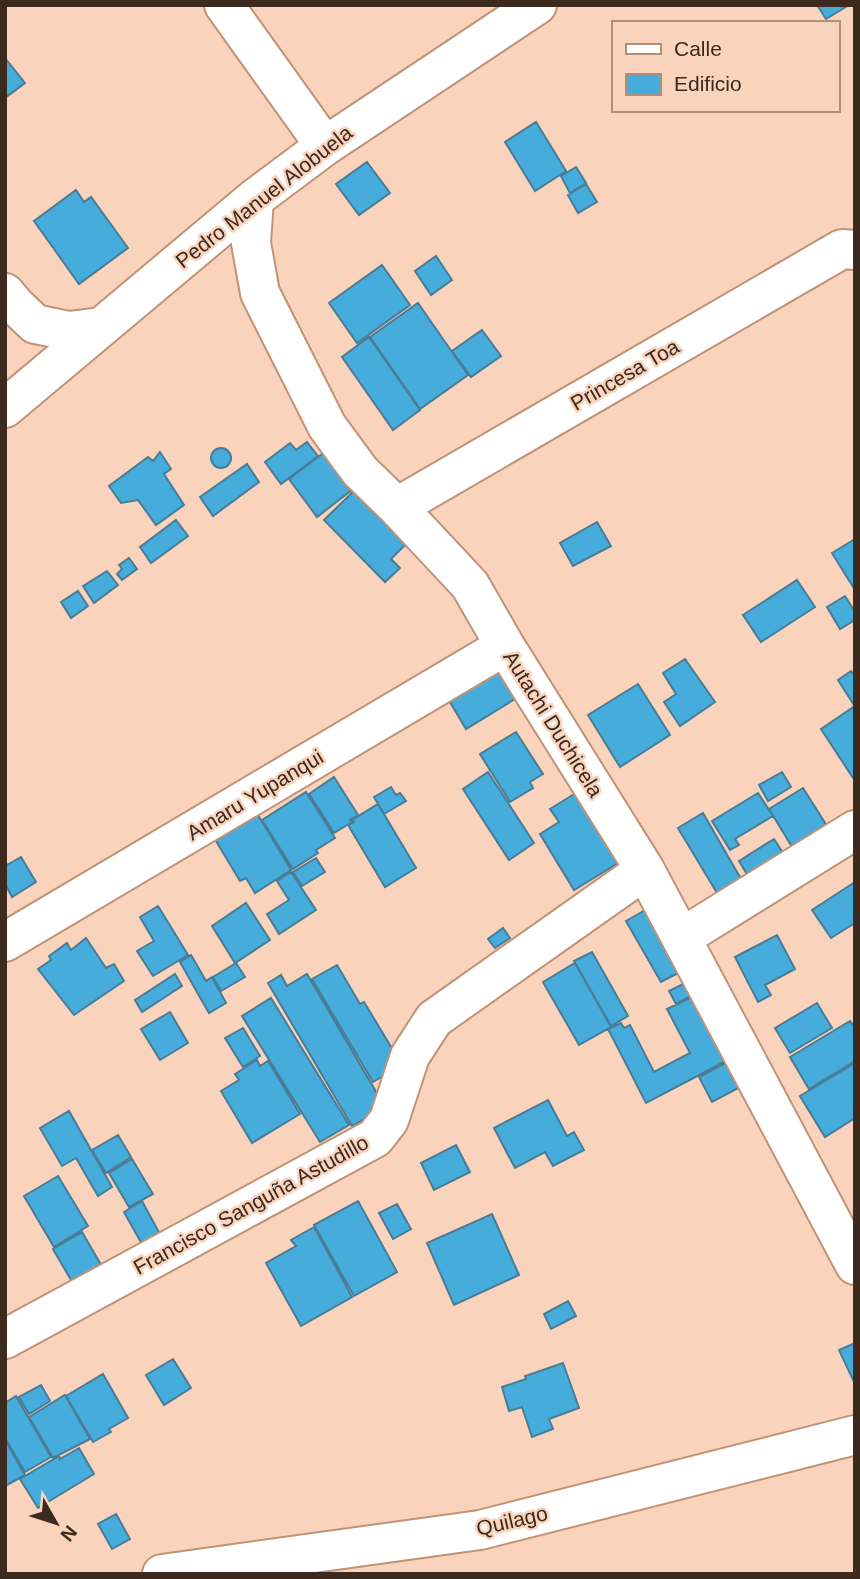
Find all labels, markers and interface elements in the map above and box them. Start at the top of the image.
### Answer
legend [612,21,839,112]
text: Calle [674,37,722,60]
text: Edificio [674,72,742,95]
street label: Pedro Manuel Alobuela [171,121,357,273]
street label: Princesa Toa [567,334,683,415]
street label: Autachi Duchicela [499,646,608,801]
street label: Amaru Yupanqui [182,745,327,844]
street label: Francisco Sanguña Astudillo [129,1130,372,1279]
north arrow [21,1488,91,1558]
street label: Quilago [474,1501,550,1540]
text: N [56,1521,81,1545]

